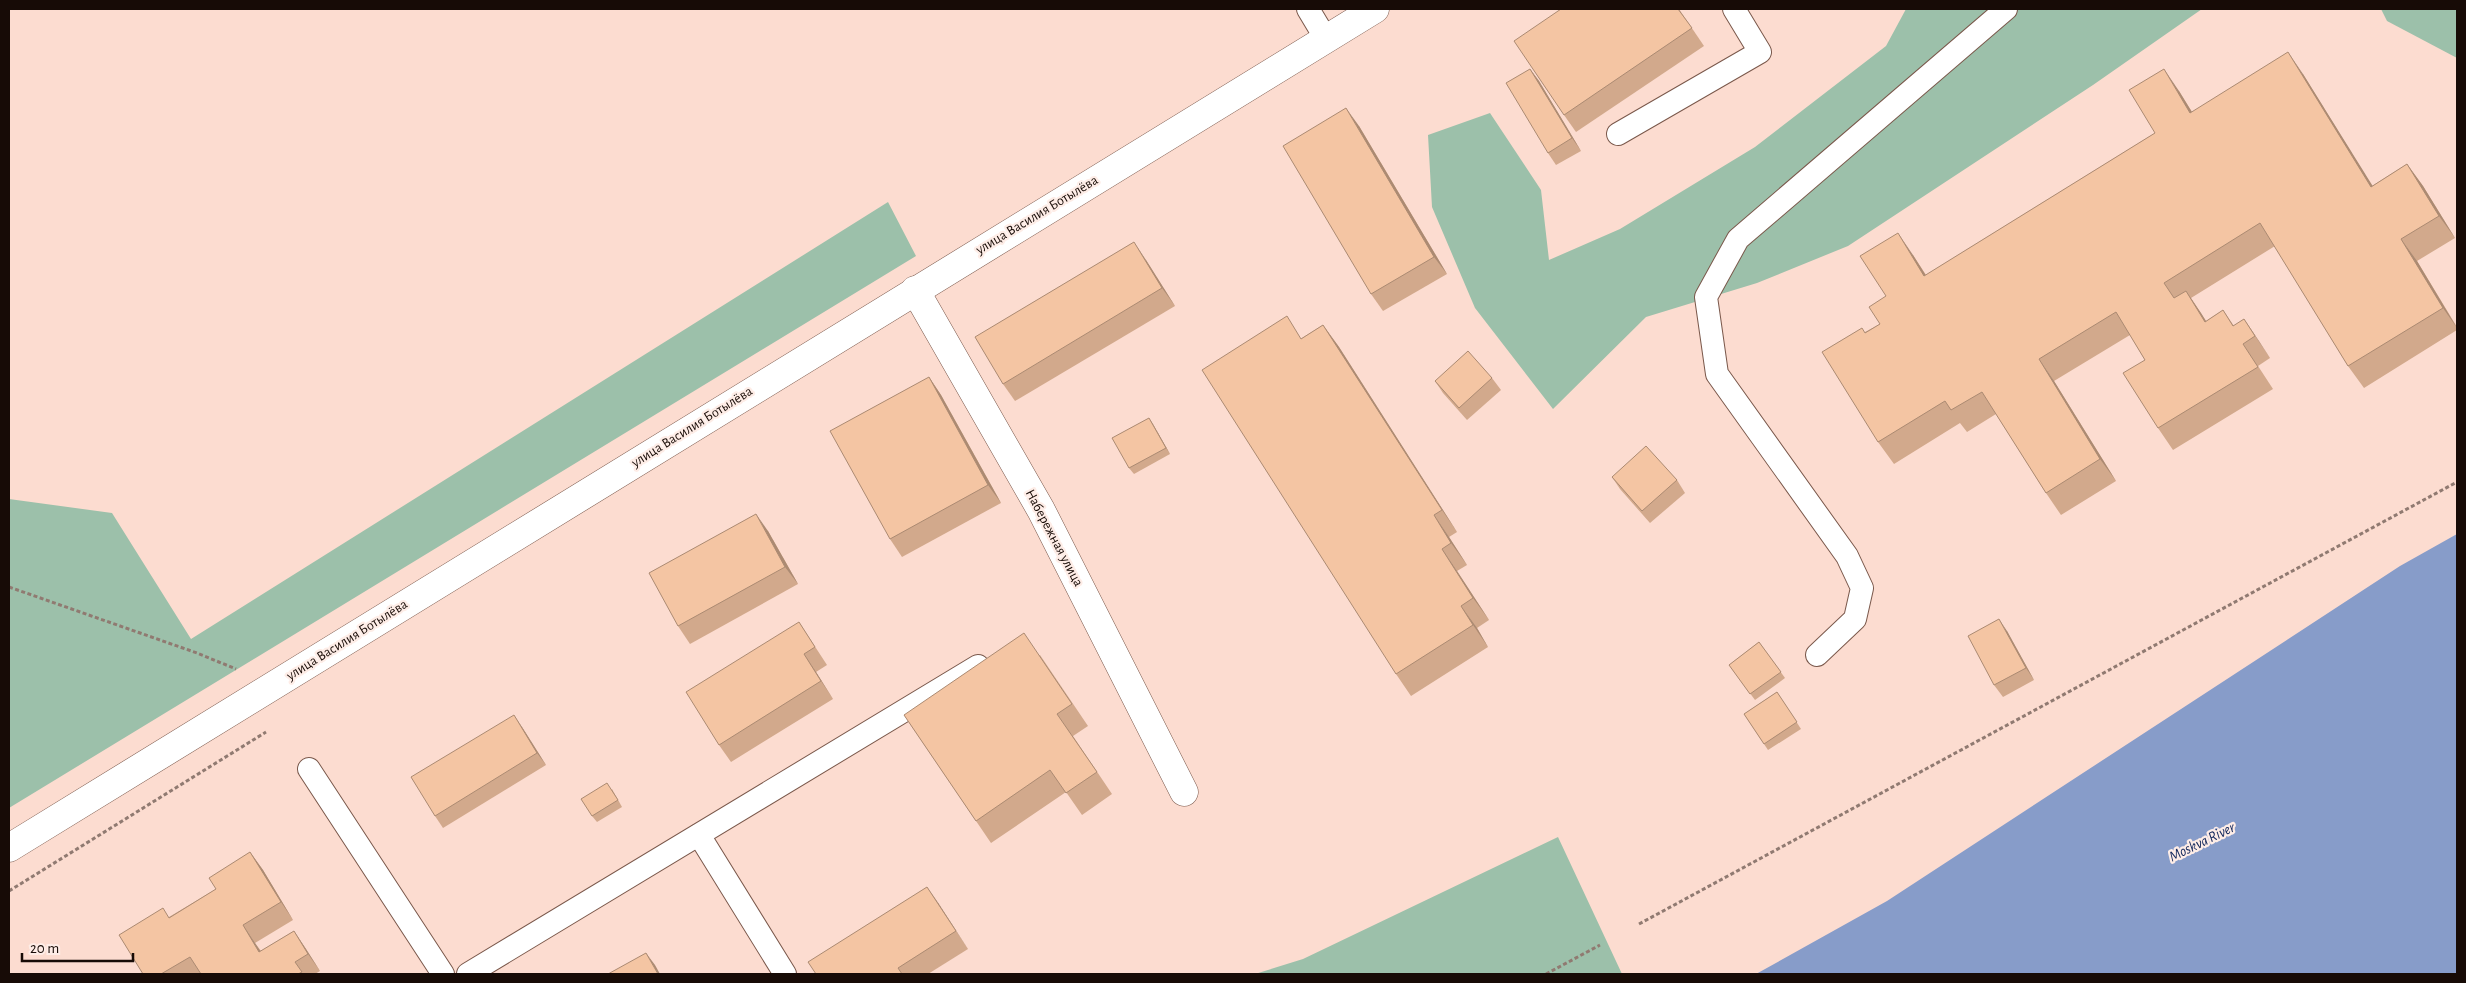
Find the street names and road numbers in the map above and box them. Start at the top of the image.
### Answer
street label: улица Василия Ботылёва [973,173,1101,257]
street label: улица Василия Ботылёва [628,384,755,470]
street label: Набережная улица [1023,487,1086,589]
street label: улица Василия Ботылёва [283,597,410,683]

